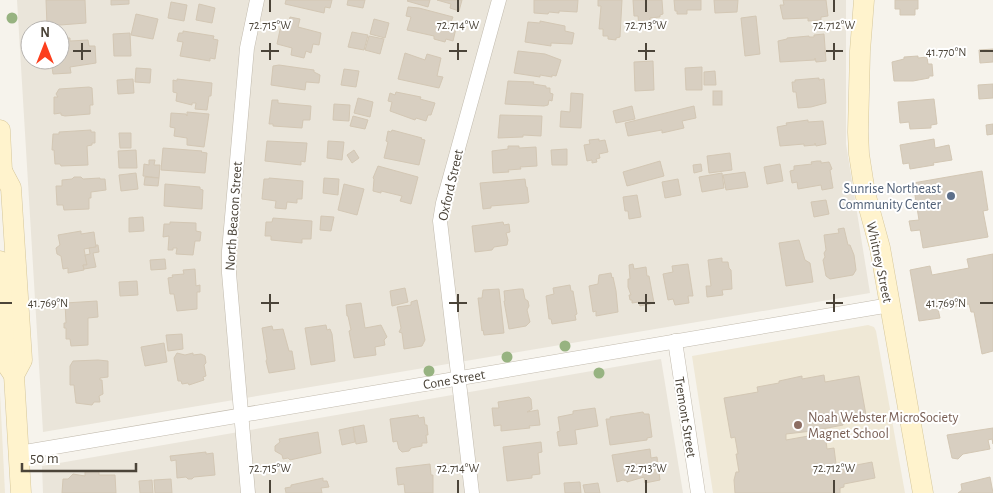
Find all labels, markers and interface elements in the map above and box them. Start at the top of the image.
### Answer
text: 72.715°W [249,19,291,31]
text: 72.714°W [437,19,480,31]
text: 72.713°W [625,19,667,31]
text: 72.712°W [813,19,855,31]
north arrow [20,20,70,70]
text: N [40,26,50,40]
text: 41.770°N [926,46,966,58]
street label: Oxford Street [436,148,466,222]
street label: North Beacon Street [223,160,245,271]
place label: Sunrise Northeast Community Center [839,182,942,212]
marker: Sunrise Northeast Community Center [945,190,957,202]
street label: Whitney Street [864,220,895,304]
text: 41.769°N [28,297,68,309]
text: 41.769°N [926,297,966,309]
street label: Cone Street [422,368,487,392]
street label: Tremont Street [672,376,698,459]
place label: Noah Webster MicroSociety Magnet School [808,411,958,441]
marker: Noah Webster MicroSociety Magnet School [792,419,804,431]
scale bar [22,440,136,472]
text: 50 m [30,451,59,466]
text: 72.715°W [249,462,291,474]
text: 72.714°W [437,462,480,474]
text: 72.713°W [625,462,667,474]
text: 72.712°W [813,462,855,474]

